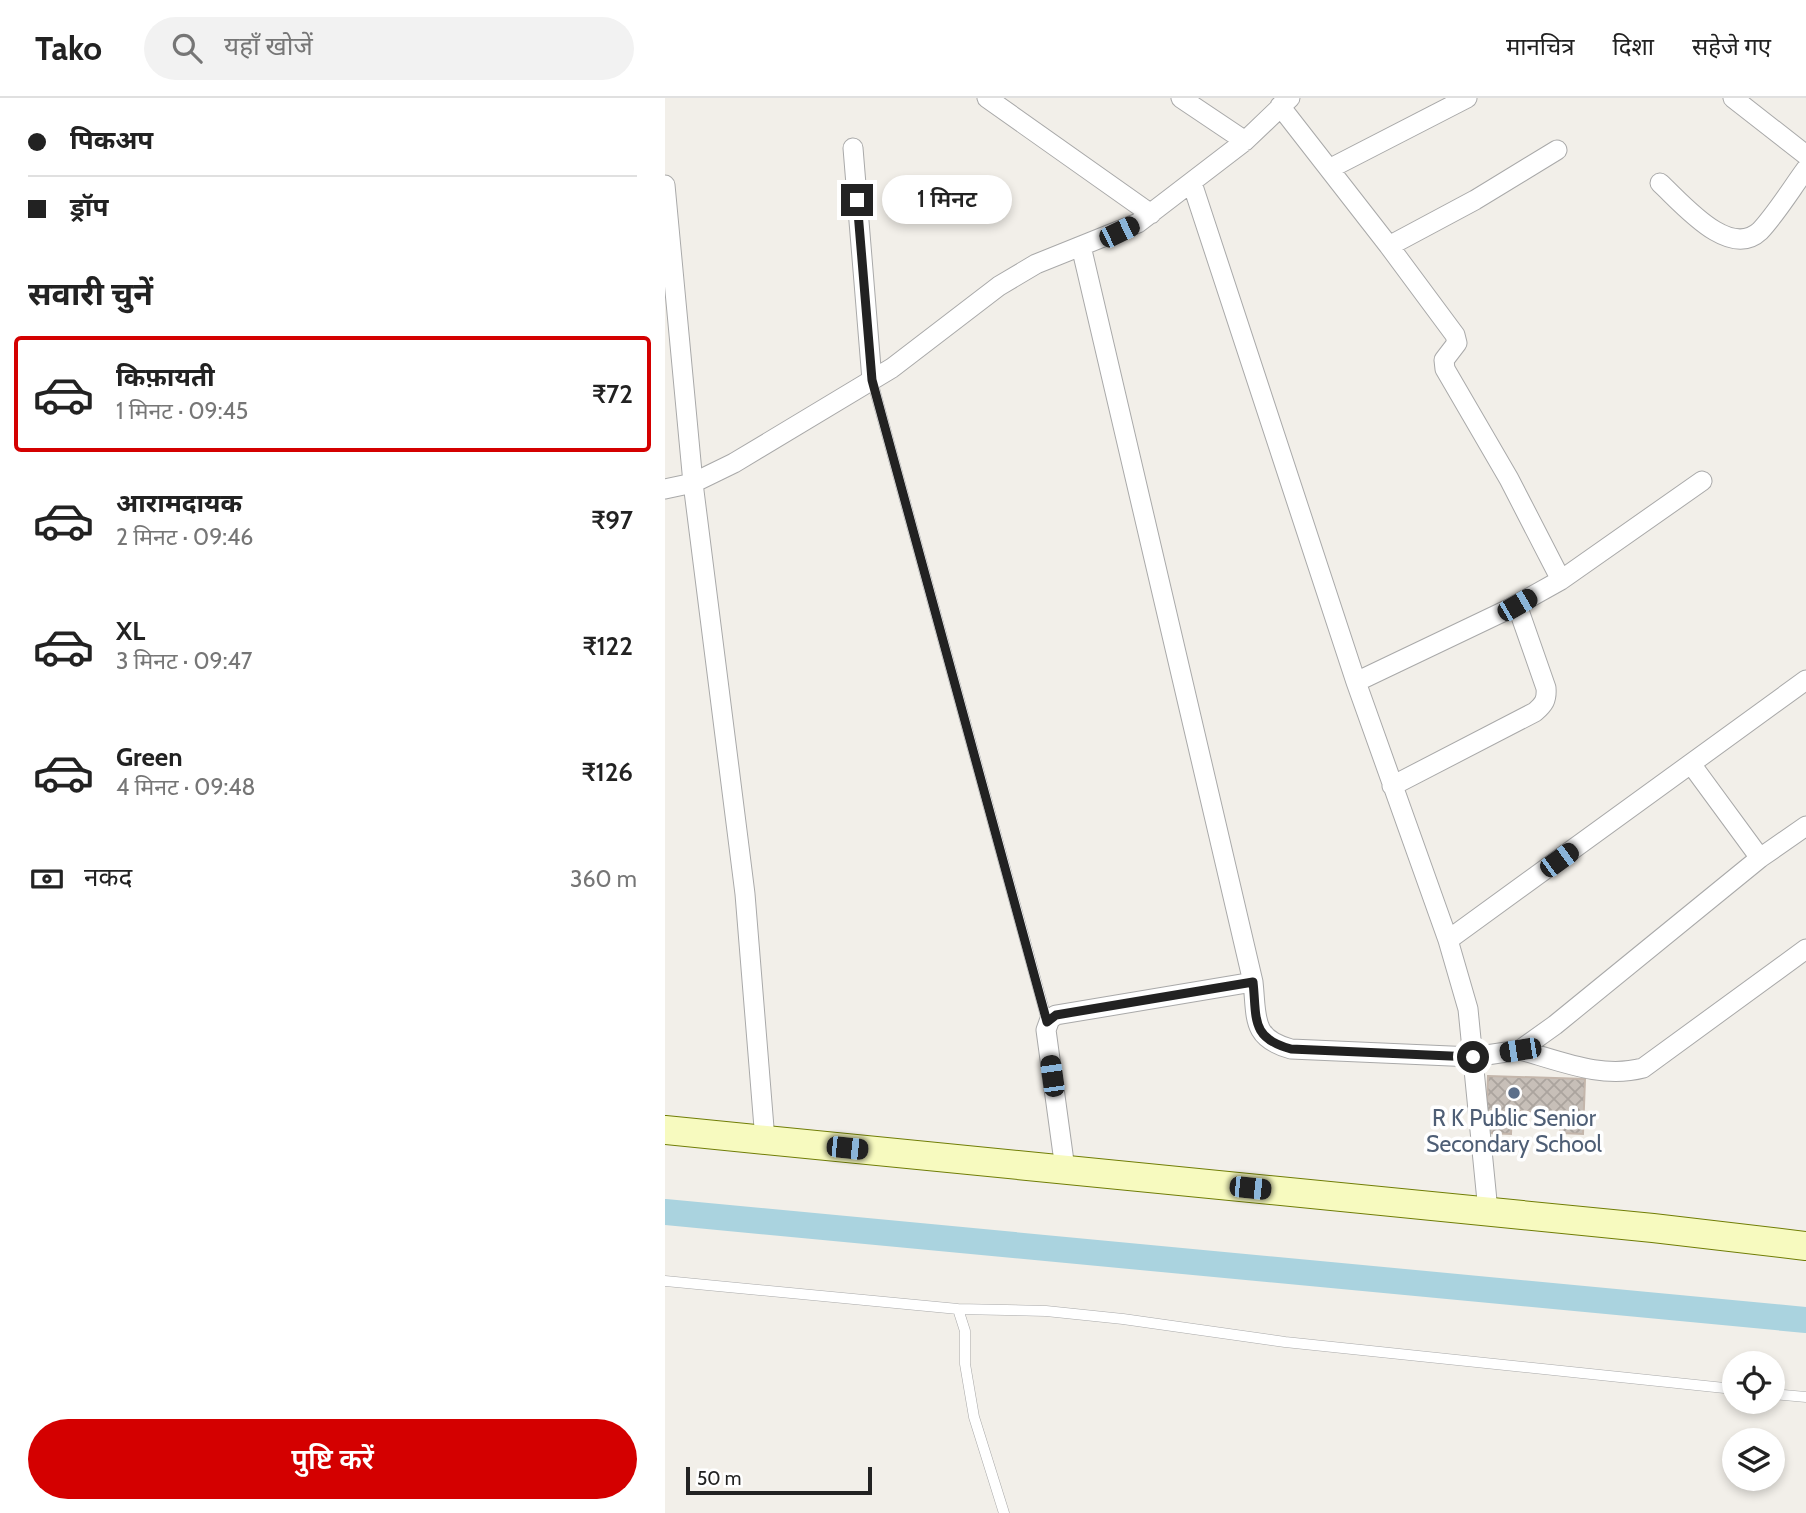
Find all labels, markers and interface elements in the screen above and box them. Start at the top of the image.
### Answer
search box [144,17,634,80]
text: Tako [35,28,102,68]
icon: search [168,29,206,67]
text: यहाँ खोजें [224,30,313,62]
text: मानचित्र [1506,32,1575,61]
text: दिशा [1613,32,1654,61]
text: सहेजे गए [1692,32,1771,61]
text: पिकअप [70,124,153,156]
callout: 1 मिनट [881,176,1011,224]
route end [841,184,873,216]
text: 1 मिनट [917,185,977,213]
text: ड्रॉप [70,191,108,223]
car [1096,213,1143,251]
text: सवारी चुनें [28,274,153,313]
text: किफ़ायती [116,361,215,393]
icon: car [32,363,95,426]
text: ₹72 [592,378,633,410]
text: 1 मिनट · 09:45 [116,397,248,425]
text: आरामदायक [116,487,242,519]
icon: car [32,489,95,552]
text: ₹97 [591,504,633,536]
text: 2 मिनट · 09:46 [116,523,253,551]
car [1494,585,1541,625]
icon: car [32,615,95,678]
text: XL [116,615,145,647]
text: ₹122 [582,630,633,662]
text: 3 मिनट · 09:47 [116,647,252,675]
icon: car [32,741,95,804]
text: Green [116,741,183,773]
text: ₹126 [581,756,633,788]
text: 4 मिनट · 09:48 [116,773,256,801]
car [1536,839,1583,881]
icon: cash [28,860,66,898]
text: नकद [84,861,132,893]
text: 360 m [570,865,637,893]
car [1498,1036,1543,1064]
route start [1457,1041,1489,1073]
car [1039,1054,1066,1098]
marker: R K Public Senior Secondary School [1506,1085,1522,1101]
place label: R K Public Senior Secondary School [1426,1104,1603,1158]
car [826,1135,869,1161]
car [1229,1175,1272,1201]
map controls [1722,1351,1785,1491]
button: locate [1722,1351,1785,1414]
button: पुष्टि करें [28,1419,637,1499]
button: layers [1722,1428,1785,1491]
scale bar [686,1464,871,1496]
text: 50 m [697,1467,741,1490]

